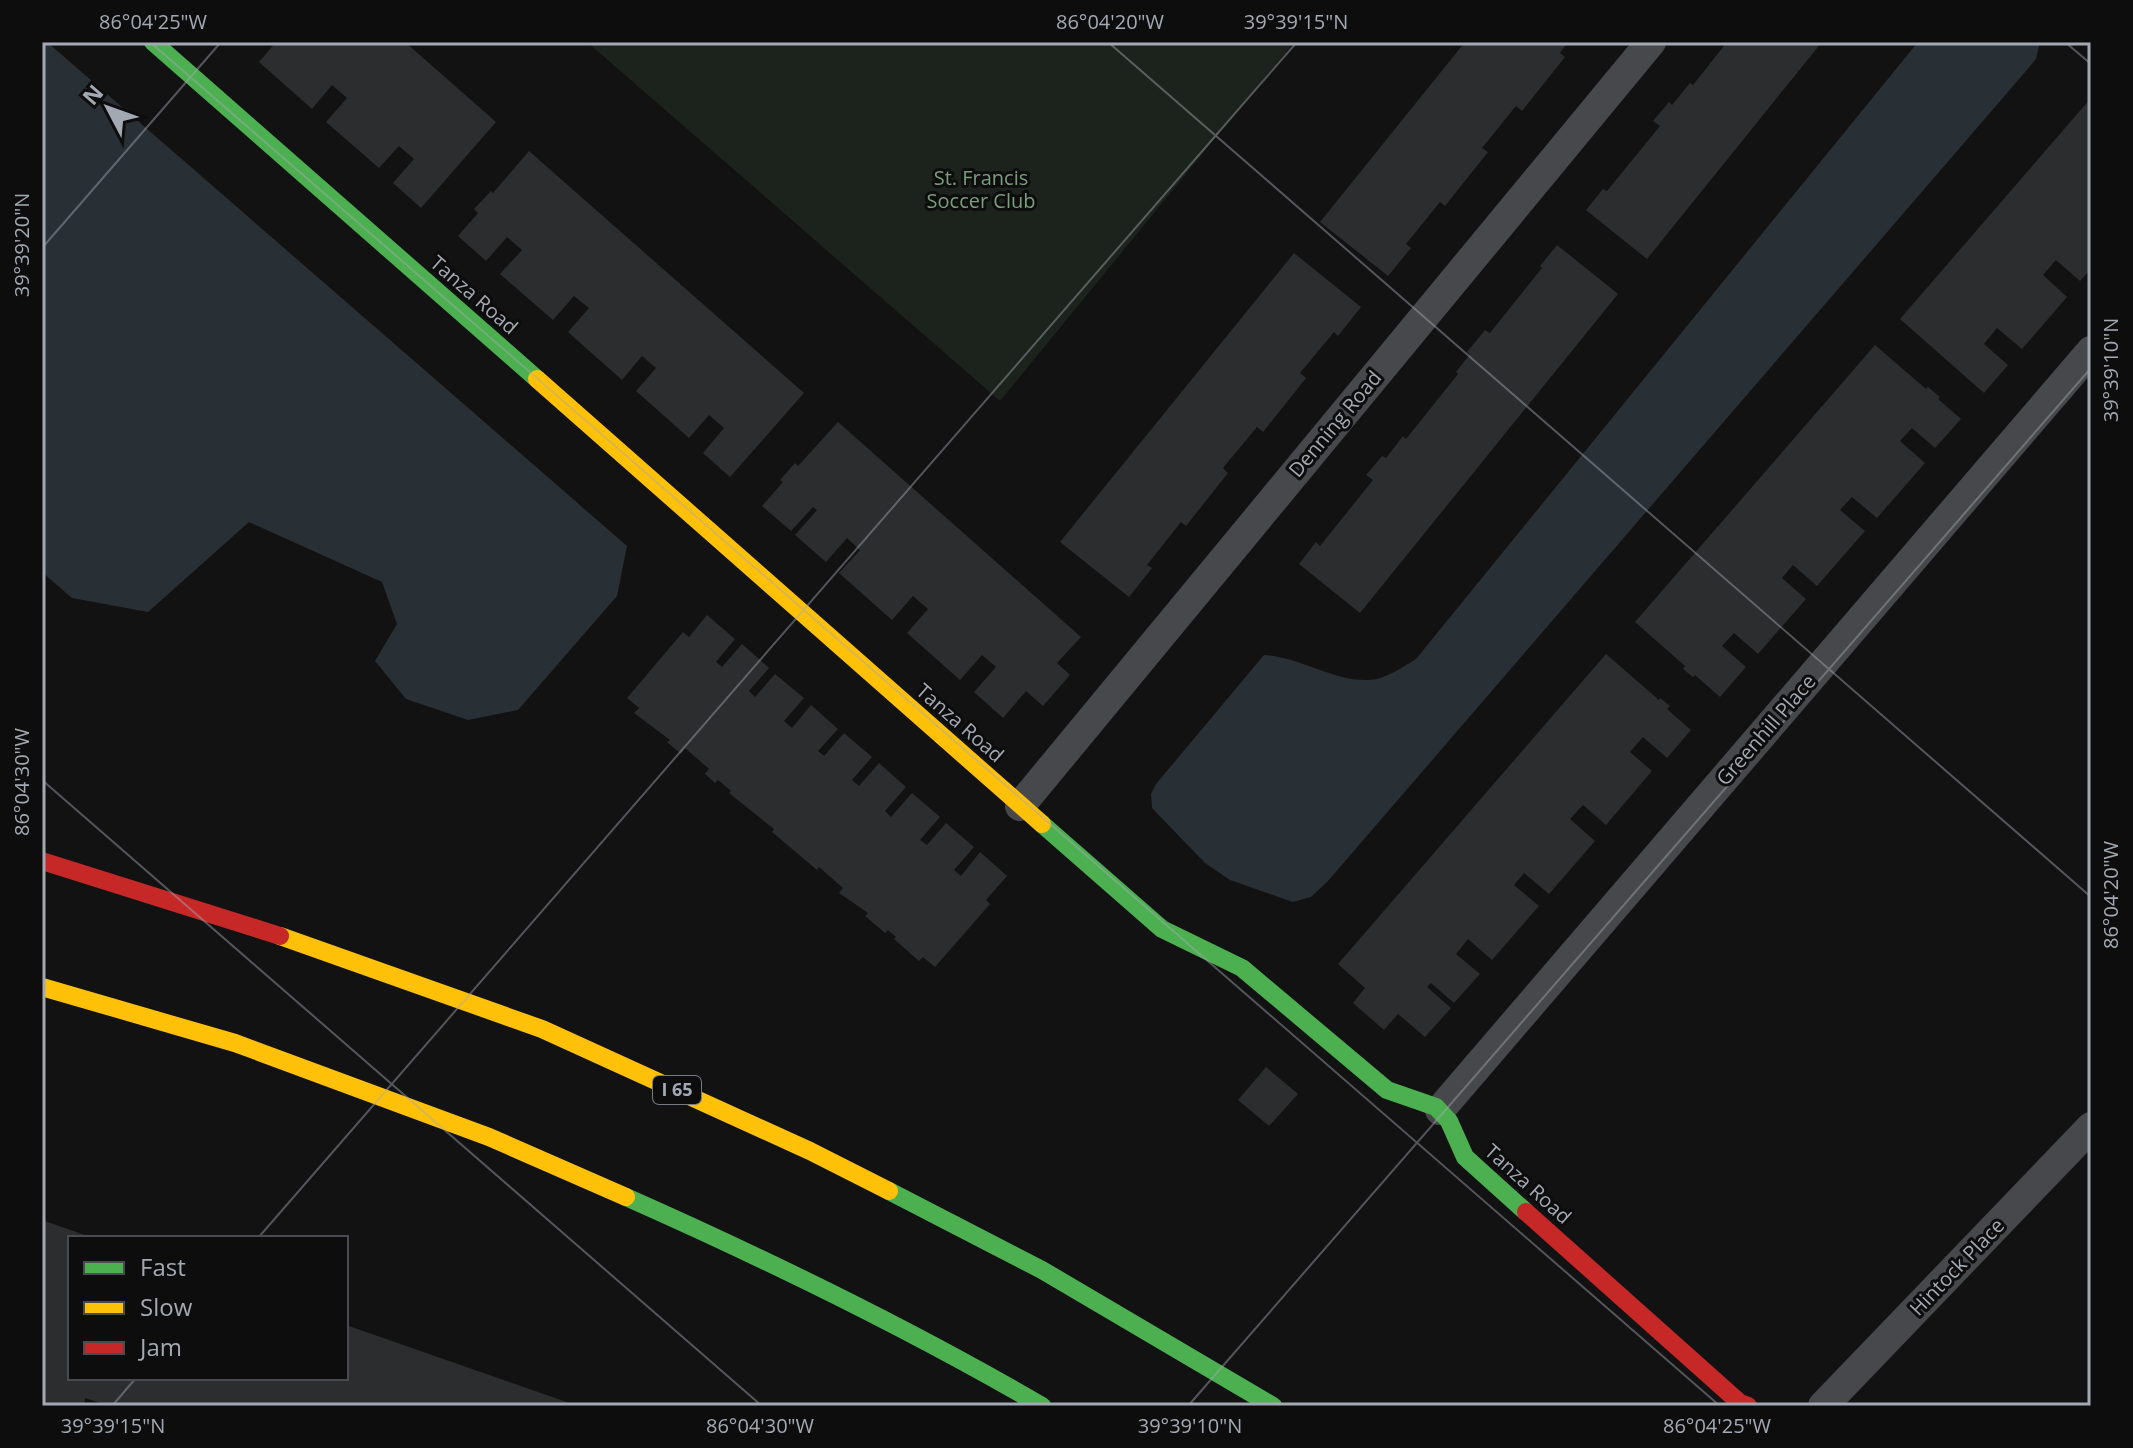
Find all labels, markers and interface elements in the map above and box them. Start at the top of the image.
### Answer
text: 86°04'25"W [99,8,208,35]
text: 86°04'20"W [1056,8,1165,35]
text: 39°39'15"N [1244,8,1348,35]
north arrow [68,68,148,148]
text: N [75,78,109,111]
park label: St. Francis Soccer Club [927,164,1035,214]
text: 39°39'20"N [8,193,35,297]
street label: Tanza Road [425,249,524,340]
text: 39°39'10"N [2097,318,2124,422]
street label: Denning Road [1282,365,1387,483]
street label: Greenhill Place [1710,668,1821,791]
street label: Tanza Road [911,677,1010,768]
text: 86°04'30"W [8,727,35,836]
text: 86°04'20"W [2097,840,2124,949]
road number: I 65 [653,1076,701,1104]
street label: Tanza Road [1479,1138,1577,1230]
street label: Hintock Place [1903,1212,2010,1321]
legend [68,1236,348,1380]
text: Fast [140,1250,186,1283]
text: Slow [140,1290,193,1323]
text: Jam [138,1330,182,1363]
text: 39°39'15"N [61,1412,165,1439]
text: 86°04'30"W [706,1412,815,1439]
text: 39°39'10"N [1138,1412,1242,1439]
text: 86°04'25"W [1663,1412,1772,1439]

